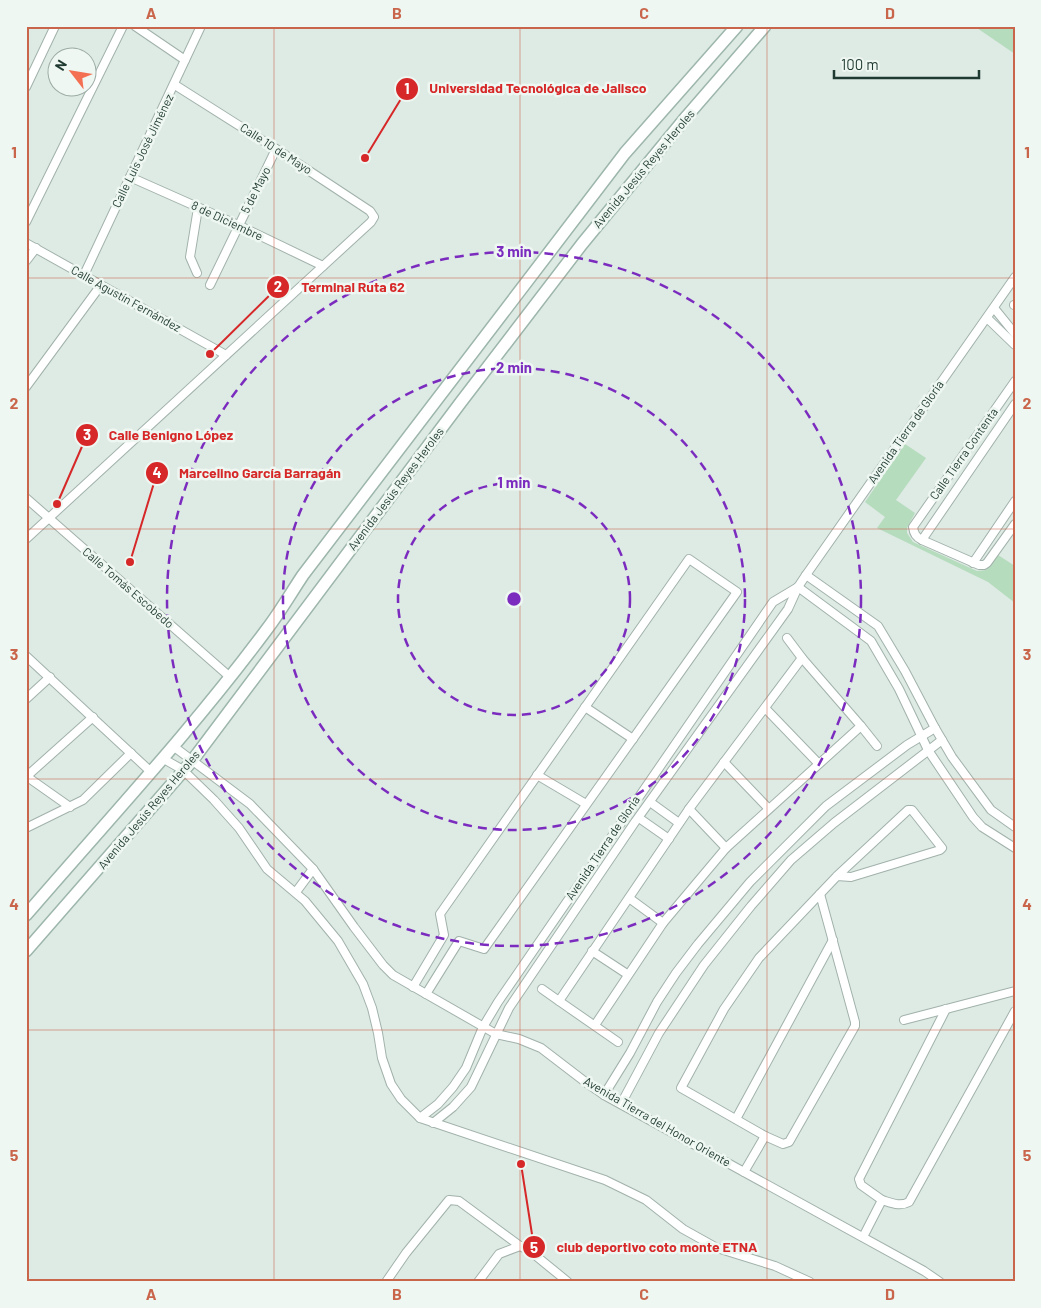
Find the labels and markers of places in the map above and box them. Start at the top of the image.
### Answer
callout: Universidad Tecnológica de Jalisco [394,74,656,103]
callout: Terminal Ruta 62 [266,273,415,302]
callout: Calle Benigno López [74,420,244,449]
callout: Marcelino García Barragán [145,458,351,487]
centre of rings [505,590,523,608]
callout: club deportivo coto monte ETNA [521,1233,767,1262]

